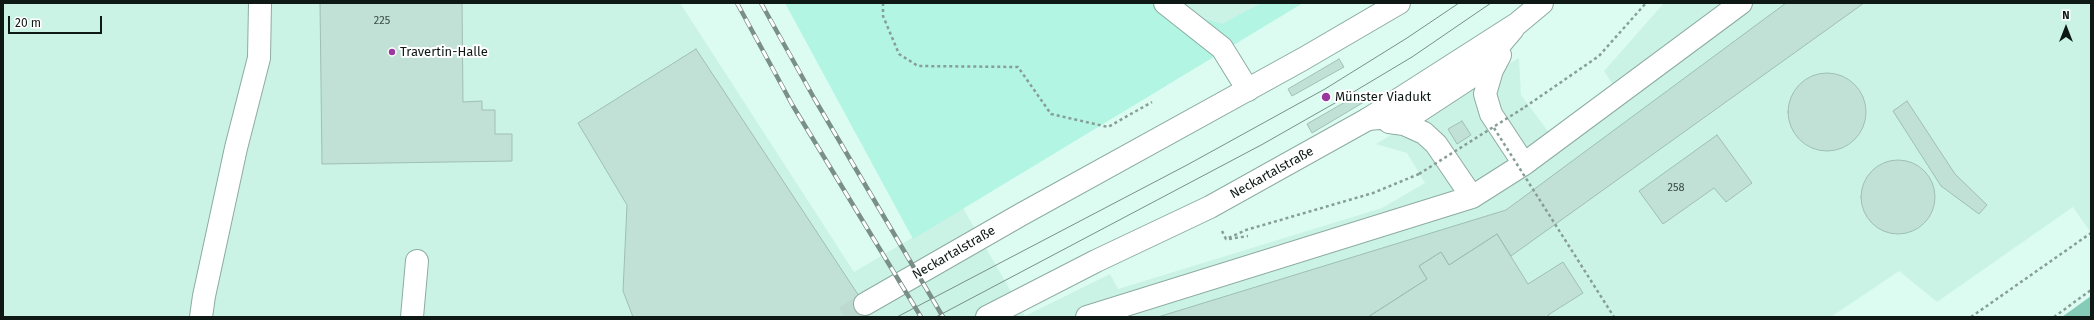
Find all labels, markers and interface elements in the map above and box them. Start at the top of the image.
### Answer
scale bar [10,8,104,34]
north arrow [2046,8,2086,48]
text: N [2062,9,2070,22]
house number: 225 [374,14,390,28]
text: 20 m [15,16,41,30]
place label: Travertin-Halle [400,44,488,60]
marker: Travertin-Halle [387,47,397,57]
place label: Münster Viadukt [1335,89,1431,105]
marker: Münster Viadukt [1320,91,1332,103]
street label: Neckartalstraße [1227,144,1317,202]
house number: 258 [1667,181,1685,195]
street label: Neckartalstraße [910,223,998,283]

